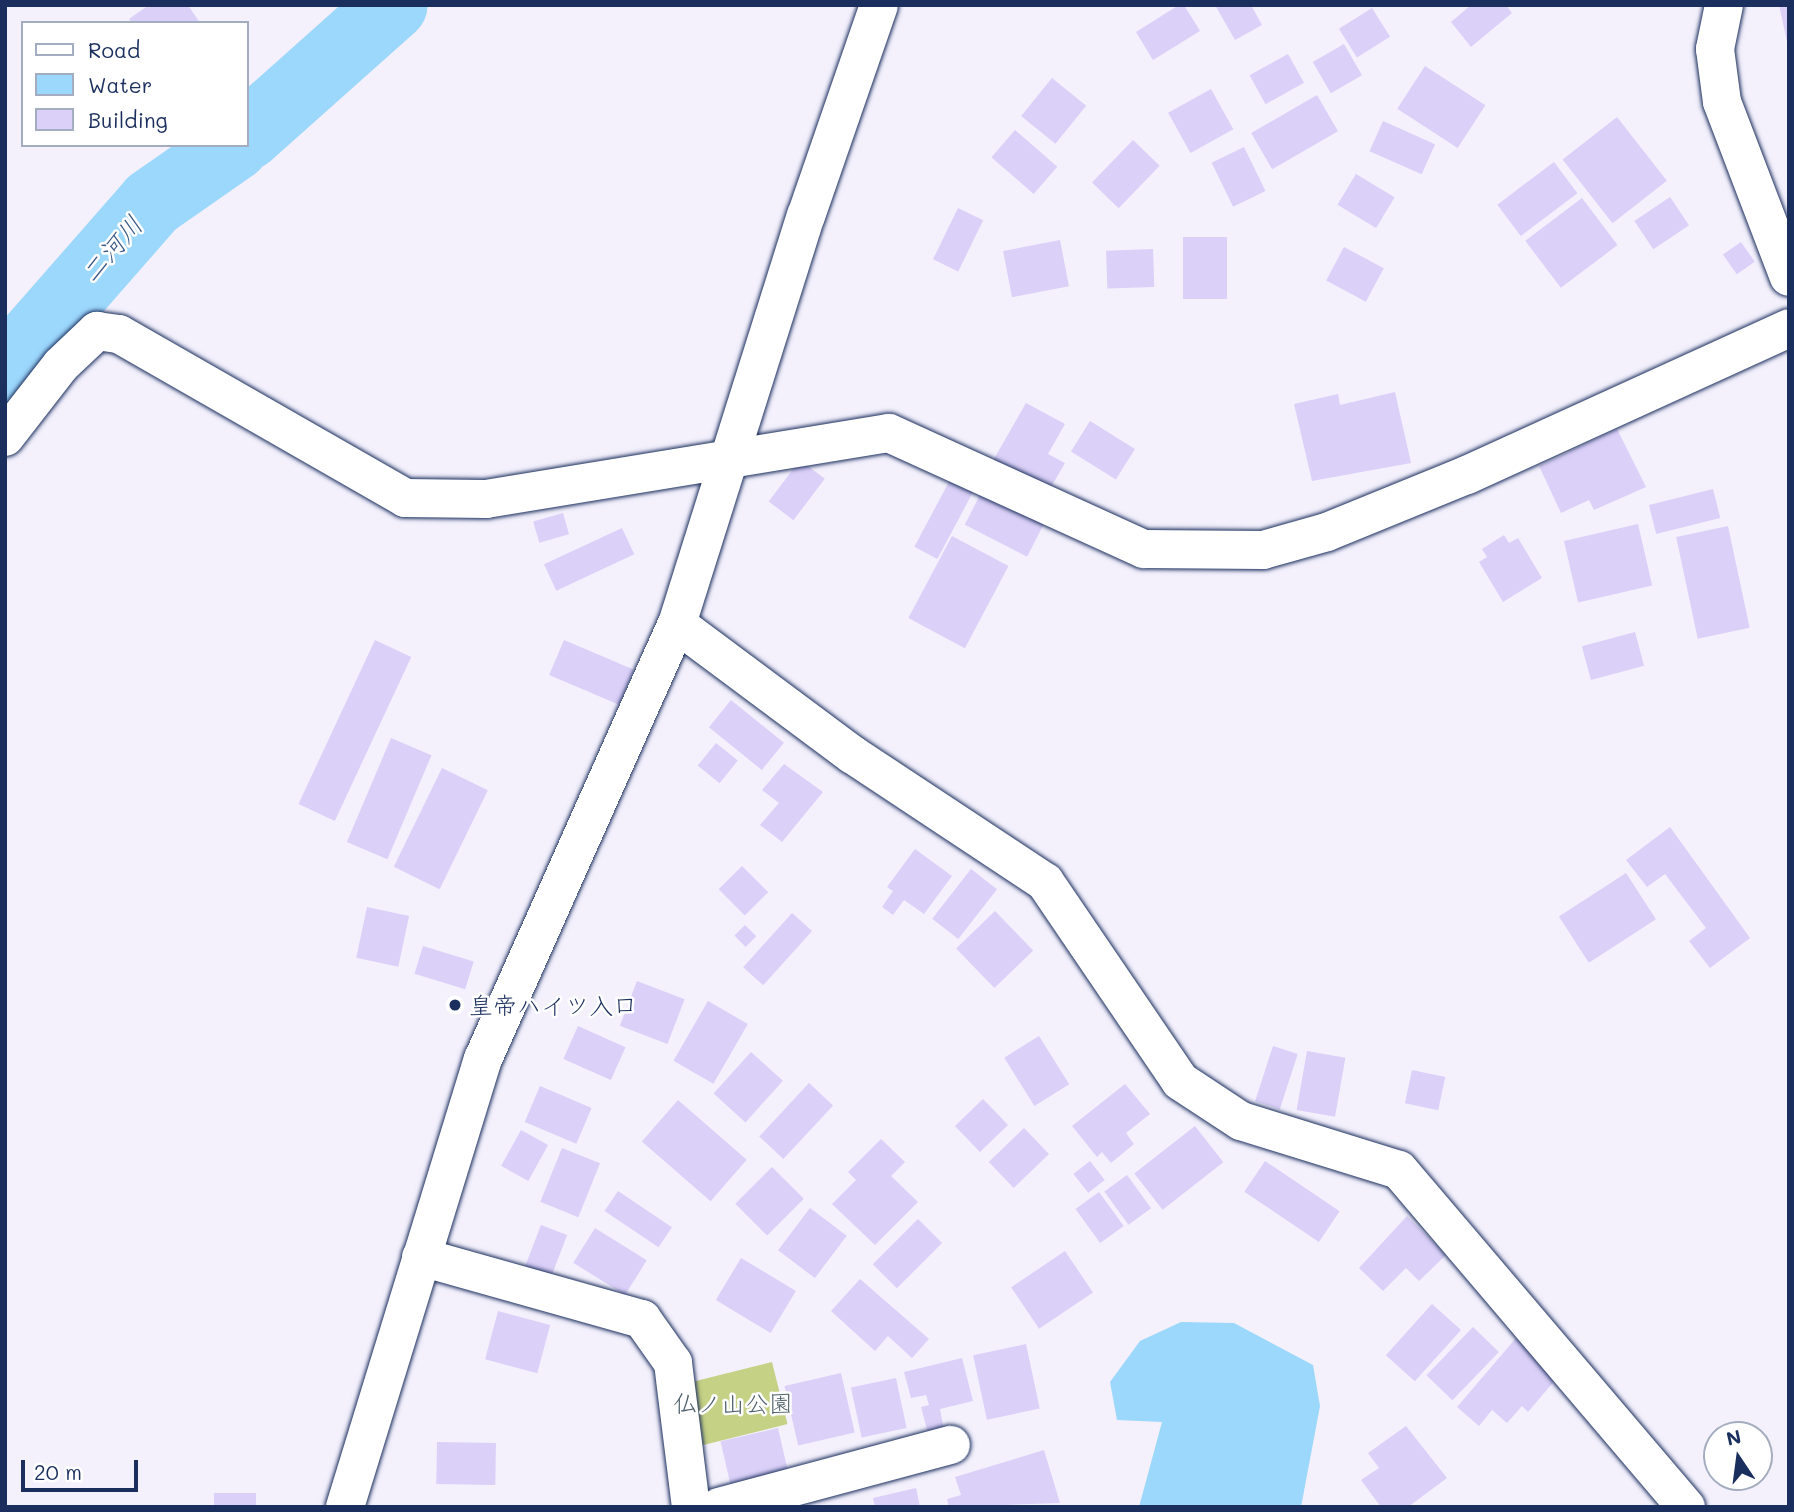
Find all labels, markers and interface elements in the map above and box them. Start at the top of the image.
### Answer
legend [21,21,248,147]
text: Road [88,36,140,63]
text: Water [88,71,152,98]
text: Building [88,106,168,133]
water label: 二河川 [75,209,149,289]
place label: 皇帝ハイツ入口 [469,991,637,1019]
marker: 皇帝ハイツ入口 [447,997,463,1013]
park label: 仏ノ山公園 [673,1389,793,1417]
north arrow [1703,1421,1773,1491]
text: N [1724,1423,1743,1451]
scale bar [24,1446,142,1490]
text: 20 m [34,1458,82,1485]

